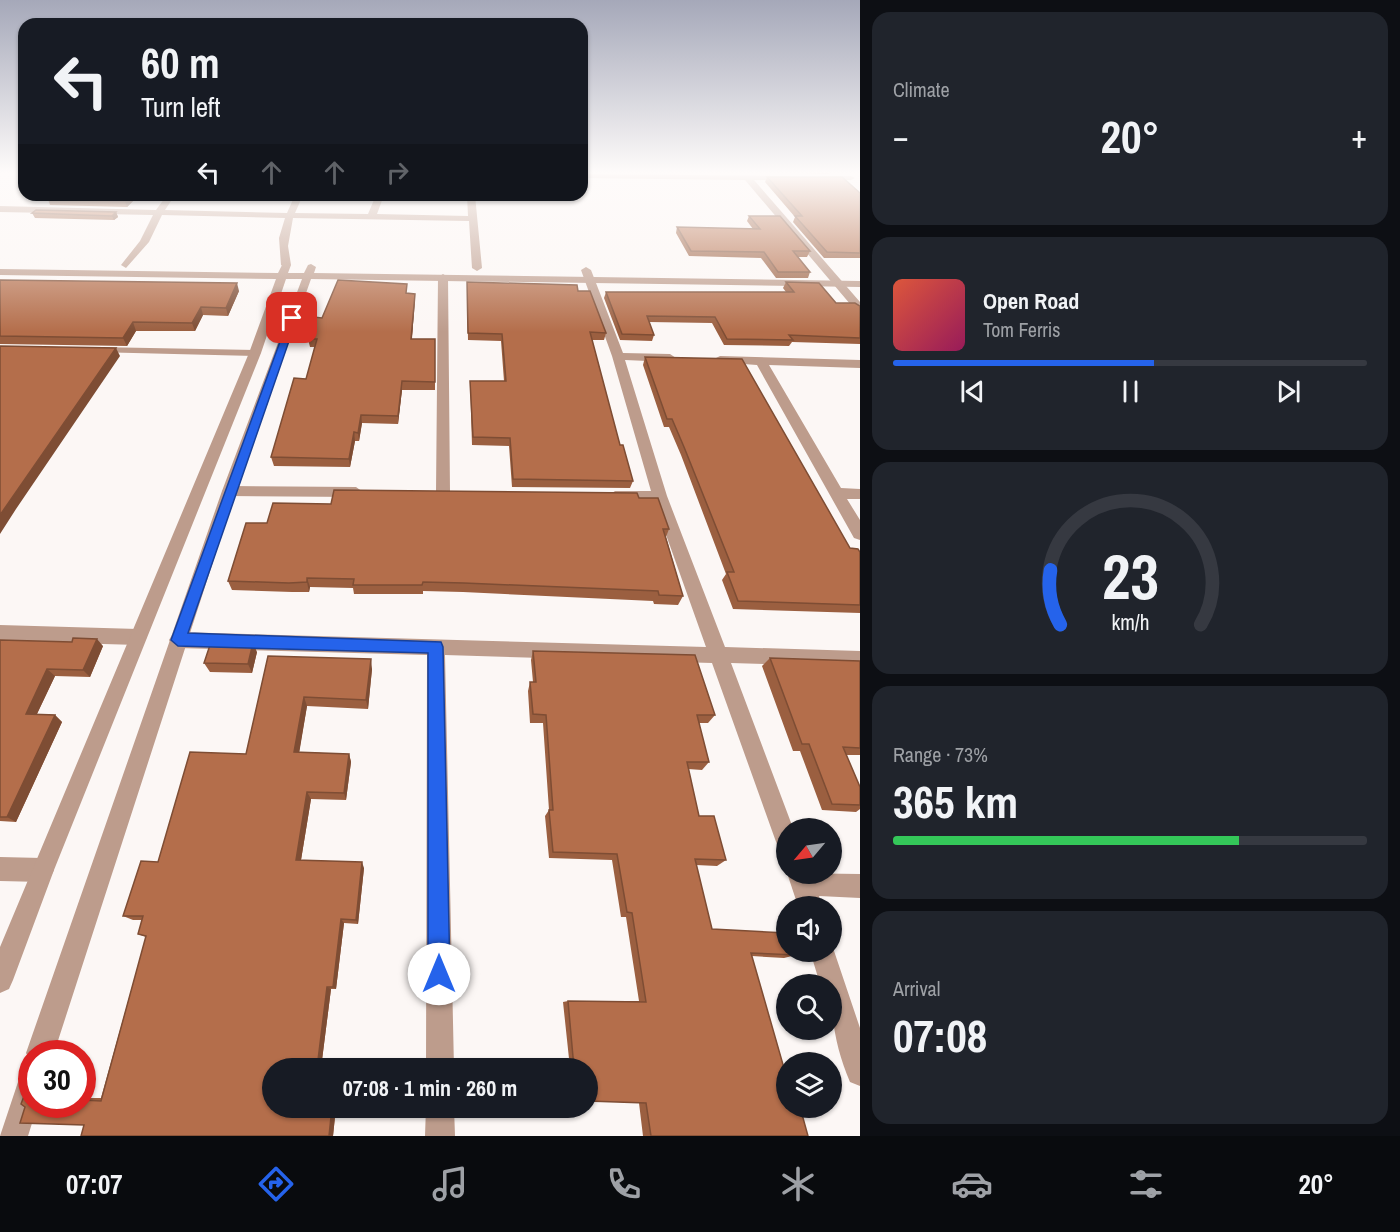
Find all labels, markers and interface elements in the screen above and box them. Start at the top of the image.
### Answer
text: 60 m [141,35,220,91]
icon: left [42,42,120,120]
text: Climate [893,76,950,103]
text: Turn left [141,89,220,125]
text: 20° [1100,106,1160,167]
text: − [893,114,909,158]
text: + [1351,114,1367,158]
icon: left [192,156,225,189]
icon: ahead [255,156,288,189]
icon: ahead [318,156,351,189]
icon: right [381,156,414,189]
text: Open Road [983,286,1079,316]
pin [266,292,317,343]
icon: arrive [275,301,308,334]
text: Tom Ferris [983,316,1061,343]
icon: previous [956,375,989,408]
icon: pause [1114,375,1147,408]
icon: next [1272,375,1305,408]
text: 23 [1102,534,1158,618]
text: km/h [1111,608,1149,637]
text: Range · 73% [893,741,988,768]
text: 365 km [893,771,1018,832]
north arrow [776,818,842,884]
map controls [776,818,842,1118]
button: sound [776,896,842,962]
position arrow [407,942,471,1006]
button: search [776,974,842,1040]
text: Arrival [893,975,940,1002]
text: 07:08 [893,1005,987,1066]
speed limit sign: 30 [18,1040,96,1118]
button: layers [776,1052,842,1118]
text: 07:08 · 1 min · 260 m [343,1073,517,1103]
icon: directions [255,1163,297,1205]
icon: music [429,1163,471,1205]
icon: phone [603,1163,645,1205]
icon: climate [777,1163,819,1205]
icon: car [951,1163,993,1205]
icon: filters [1125,1163,1167,1205]
text: 07:07 [66,1166,123,1202]
text: 20° [1299,1166,1334,1202]

